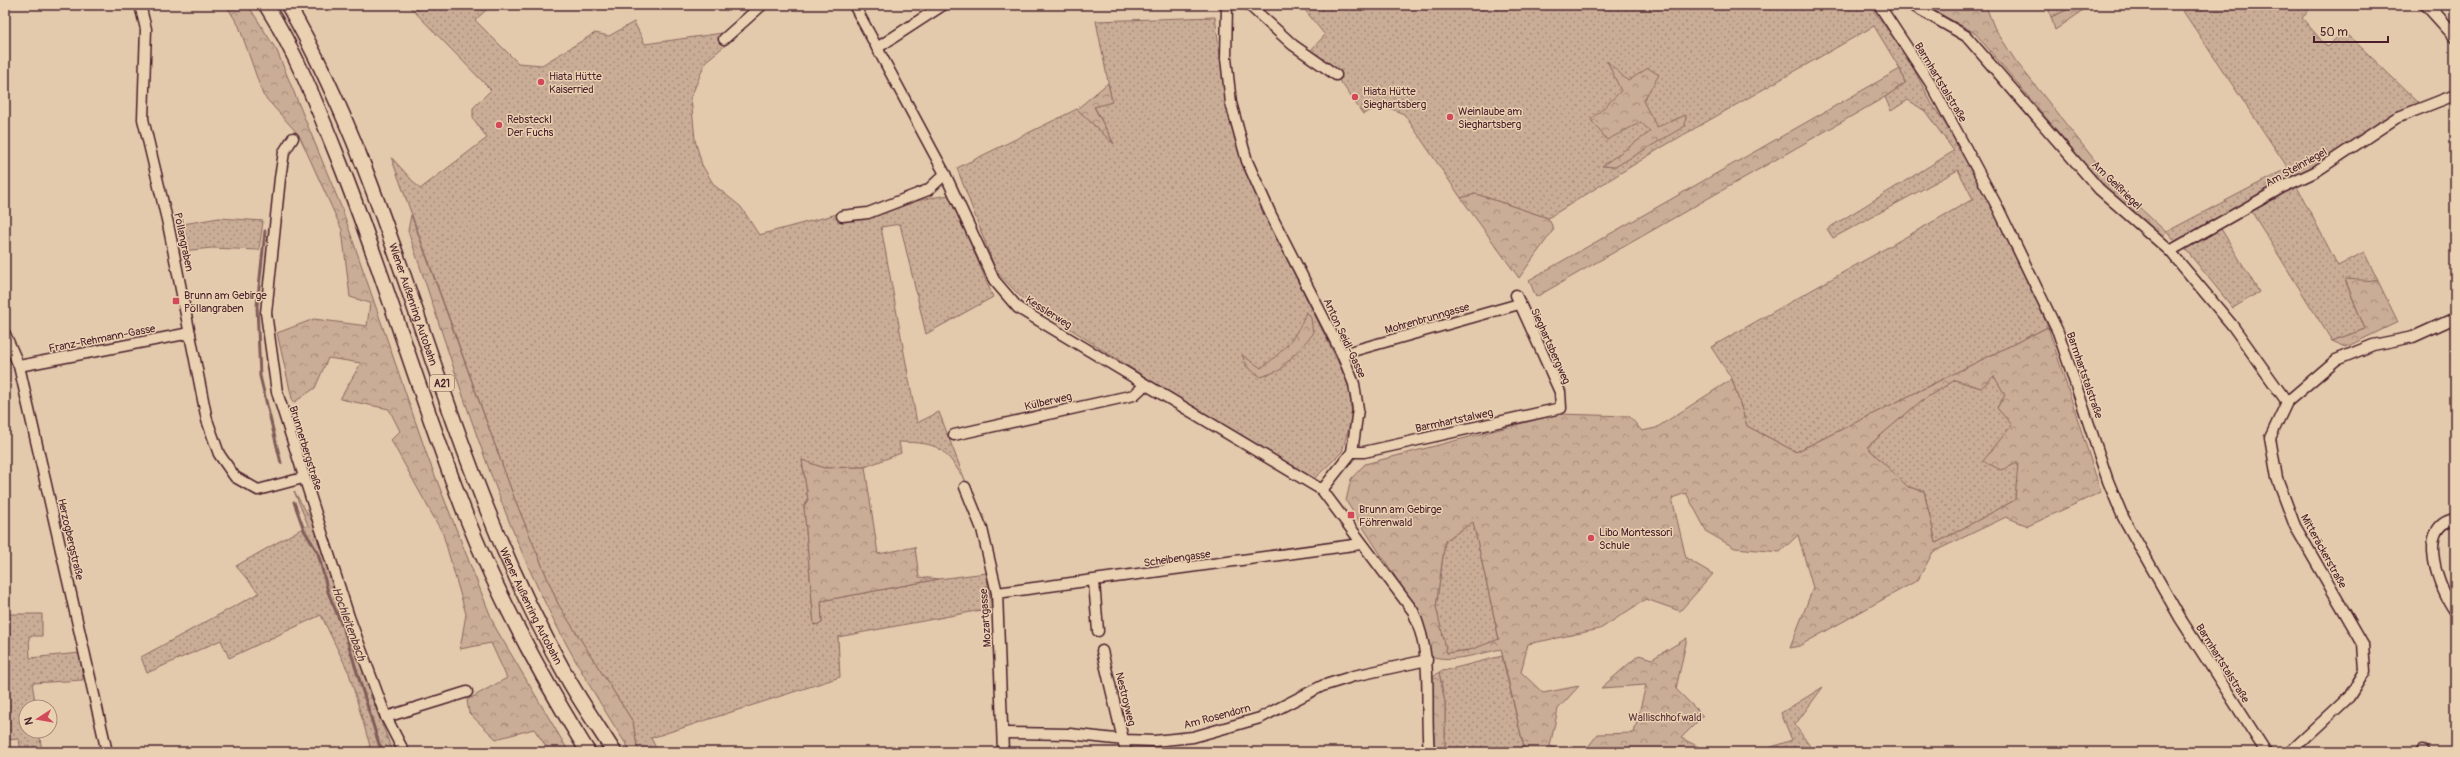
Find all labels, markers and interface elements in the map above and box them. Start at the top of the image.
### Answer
scale bar [2314,18,2388,44]
text: 50 m [2320,25,2348,40]
street label: Barmhartstalstraße [1912,40,1970,125]
place label: Hiata Hütte Kaiserried [549,70,602,96]
marker: Hiata Hütte Kaiserried [536,77,546,87]
place label: Hiata Hütte Sieghartsberg [1363,85,1427,111]
marker: Hiata Hütte Sieghartsberg [1350,92,1360,102]
place label: Weinlaube am Sieghartsberg [1458,105,1522,131]
marker: Weinlaube am Sieghartsberg [1445,112,1455,122]
place label: Rebsteckl Der Fuchs [507,113,554,139]
marker: Rebsteckl Der Fuchs [494,120,504,130]
street label: Am Steinriegel [2263,145,2329,190]
street label: Am Geißriegel [2089,158,2144,212]
street label: Pöllangraben [171,212,196,273]
street label: Wiener Außenring Autobahn [386,241,440,367]
place label: Brunn am Gebirge Pöllangraben [184,289,267,315]
street label: Kesslerweg [1023,293,1075,332]
marker: Brunn am Gebirge Pöllangraben [171,296,181,306]
street label: Anton Seidl-Gasse [1320,296,1369,381]
street label: Mohrenbrunngasse [1383,300,1471,337]
street label: Sieghartsbergweg [1528,306,1573,387]
street label: Franz-Rehmann-Gasse [48,322,157,355]
street label: Barmhartstalstraße [2064,330,2106,421]
road number: A21 [430,375,454,391]
street label: Külberweg [1023,390,1073,413]
street label: Brunnerbergstraße [287,404,325,492]
street label: Barmhartstalweg [1414,406,1495,435]
street label: Herzogbergstraße [55,497,86,582]
place label: Brunn am Gebirge Föhrenwald [1359,503,1442,529]
marker: Brunn am Gebirge Föhrenwald [1346,510,1356,520]
street label: Mitteräckerstraße [2298,512,2350,591]
place label: Libo Montessori Schule [1599,526,1672,552]
marker: Libo Montessori Schule [1586,533,1596,543]
street label: Wiener Außenring Autobahn [497,545,565,667]
street label: Scheibengasse [1143,547,1212,570]
water label: Hochleitenbach [328,585,369,664]
street label: Mozartgasse [977,588,994,648]
street label: Barmhartstalstraße [2193,621,2252,706]
street label: Nestroyweg [1113,671,1139,728]
north arrow [18,699,58,739]
street label: Am Rosendorn [1182,701,1252,732]
park label: Wallischhofwald [1628,711,1702,724]
text: N [21,715,36,726]

